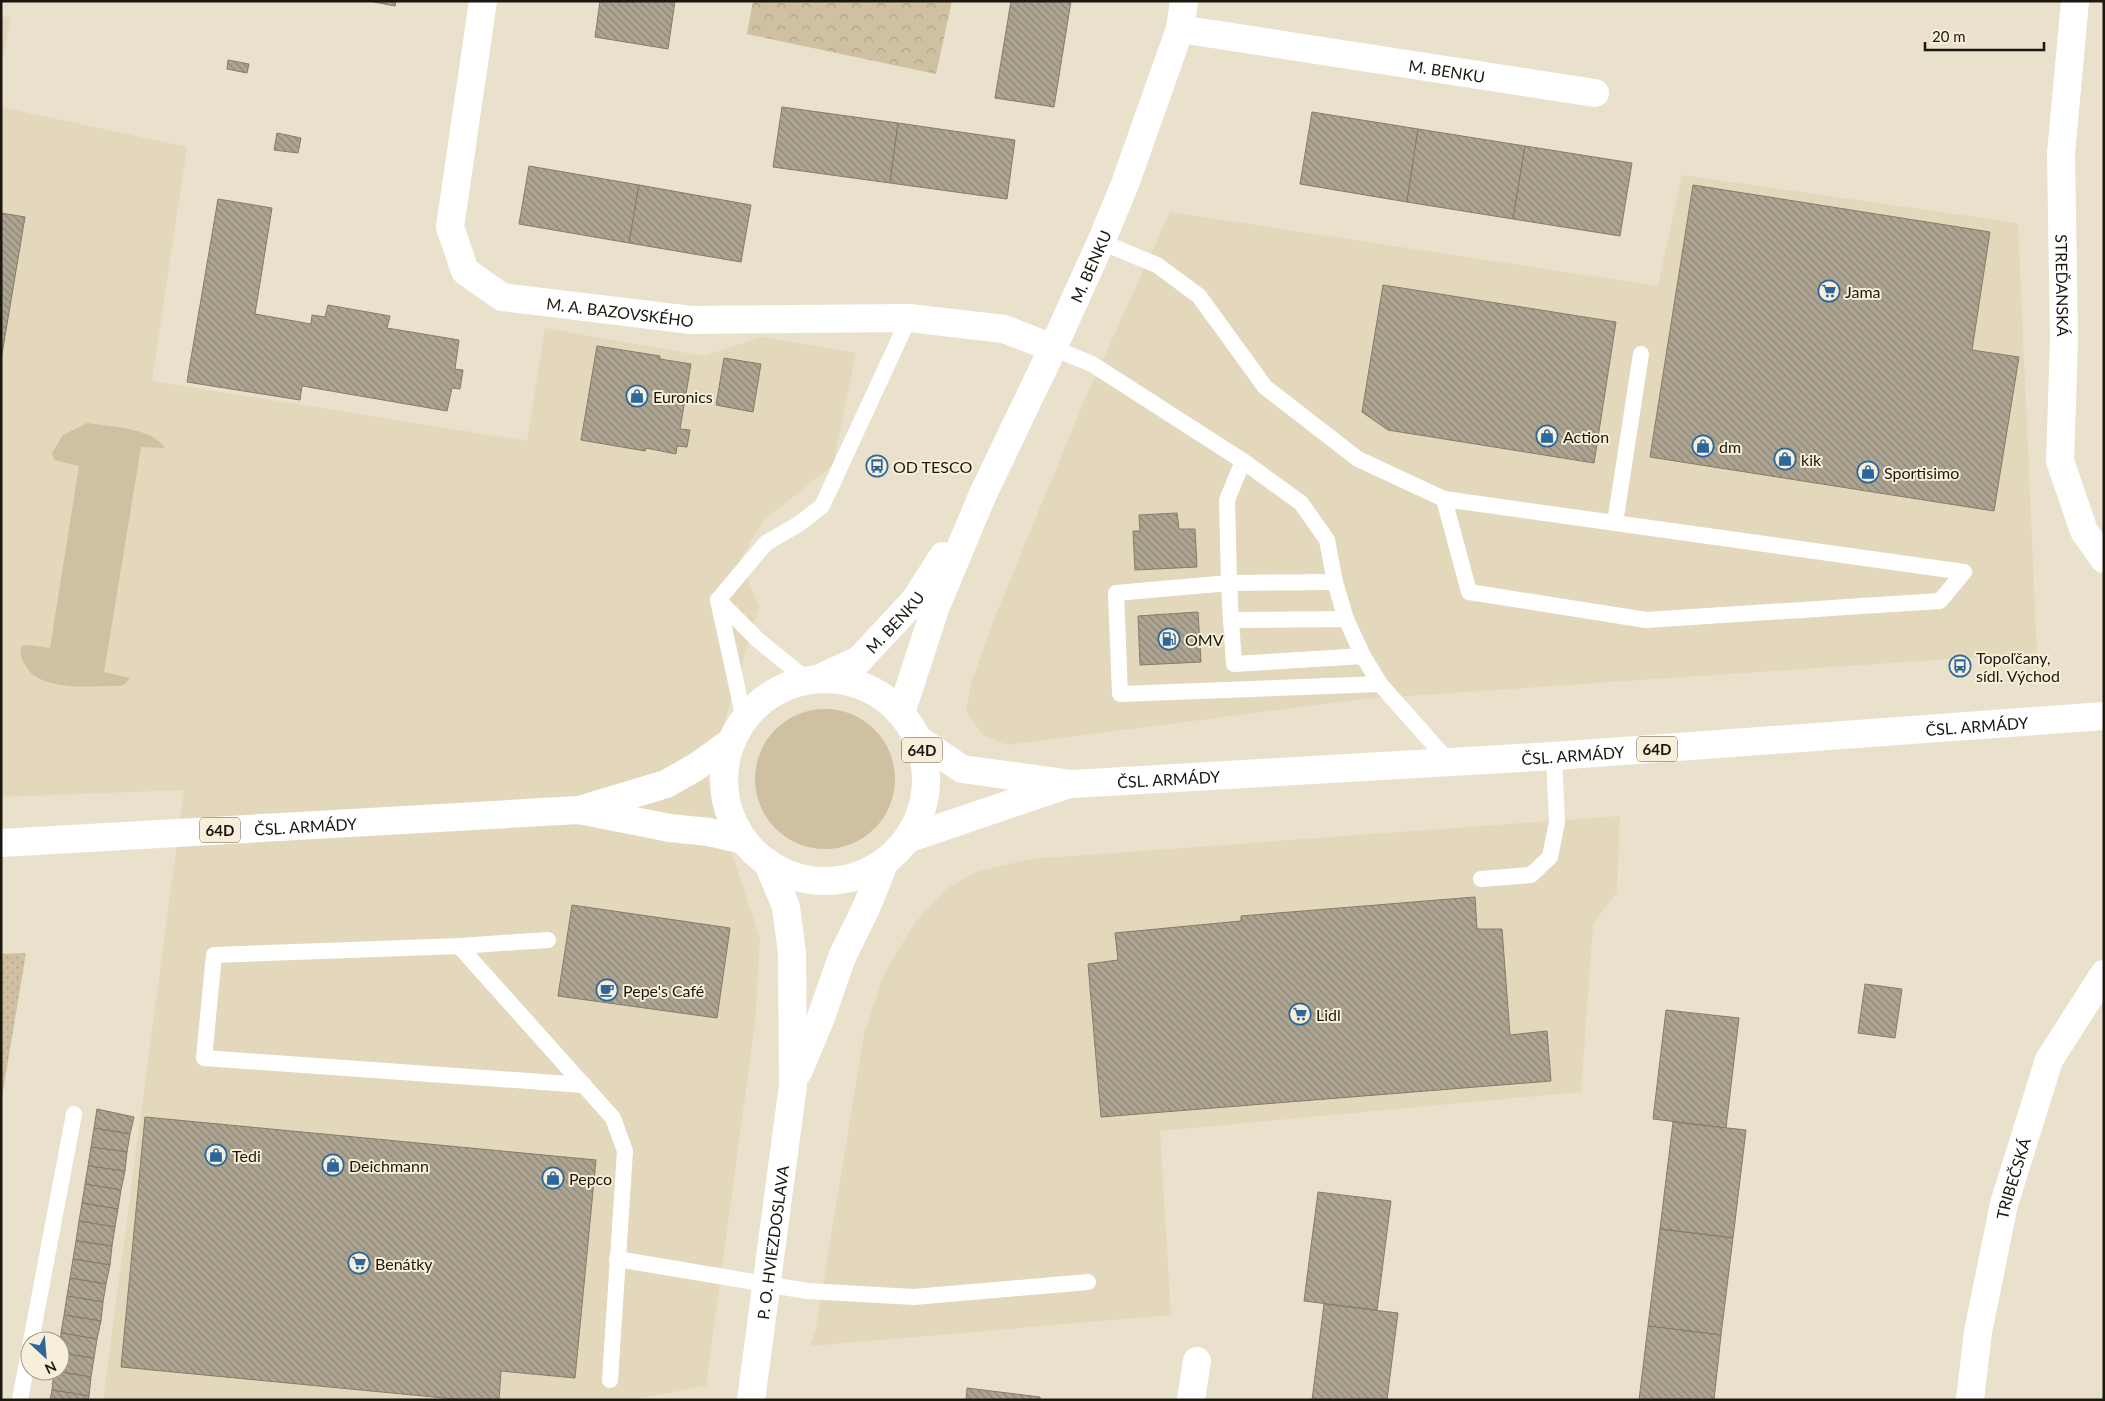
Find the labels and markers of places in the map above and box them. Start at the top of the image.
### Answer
supermarket icon: Jama [1817,279,1841,303]
place label: Jama [1845,282,1881,301]
shop icon: Euronics [625,384,649,408]
place label: Euronics [653,387,713,406]
shop icon: Action [1535,424,1559,448]
place label: Action [1563,427,1609,446]
shop icon: dm [1691,434,1715,458]
place label: dm [1719,437,1741,456]
shop icon: kik [1773,447,1797,471]
place label: kik [1801,450,1822,469]
bus stop icon: OD TESCO [865,454,889,478]
place label: OD TESCO [893,457,972,476]
shop icon: Sportisimo [1856,460,1880,484]
place label: Sportisimo [1884,463,1959,482]
fuel station icon: OMV [1157,627,1181,651]
place label: OMV [1185,630,1224,649]
place label: Topoľčany, sídl. Východ [1976,648,2060,685]
bus stop icon: Topoľčany, sídl. Východ [1948,654,1972,678]
cafe icon: Pepe's Café [595,978,619,1002]
place label: Pepe's Café [623,981,704,1000]
supermarket icon: Lidl [1288,1002,1312,1026]
place label: Lidl [1316,1005,1341,1024]
shop icon: Tedi [204,1143,228,1167]
place label: Tedi [232,1146,261,1165]
shop icon: Deichmann [321,1153,345,1177]
place label: Deichmann [349,1156,429,1175]
shop icon: Pepco [541,1166,565,1190]
place label: Pepco [569,1169,612,1188]
supermarket icon: Benátky [347,1251,371,1275]
place label: Benátky [375,1254,433,1273]

